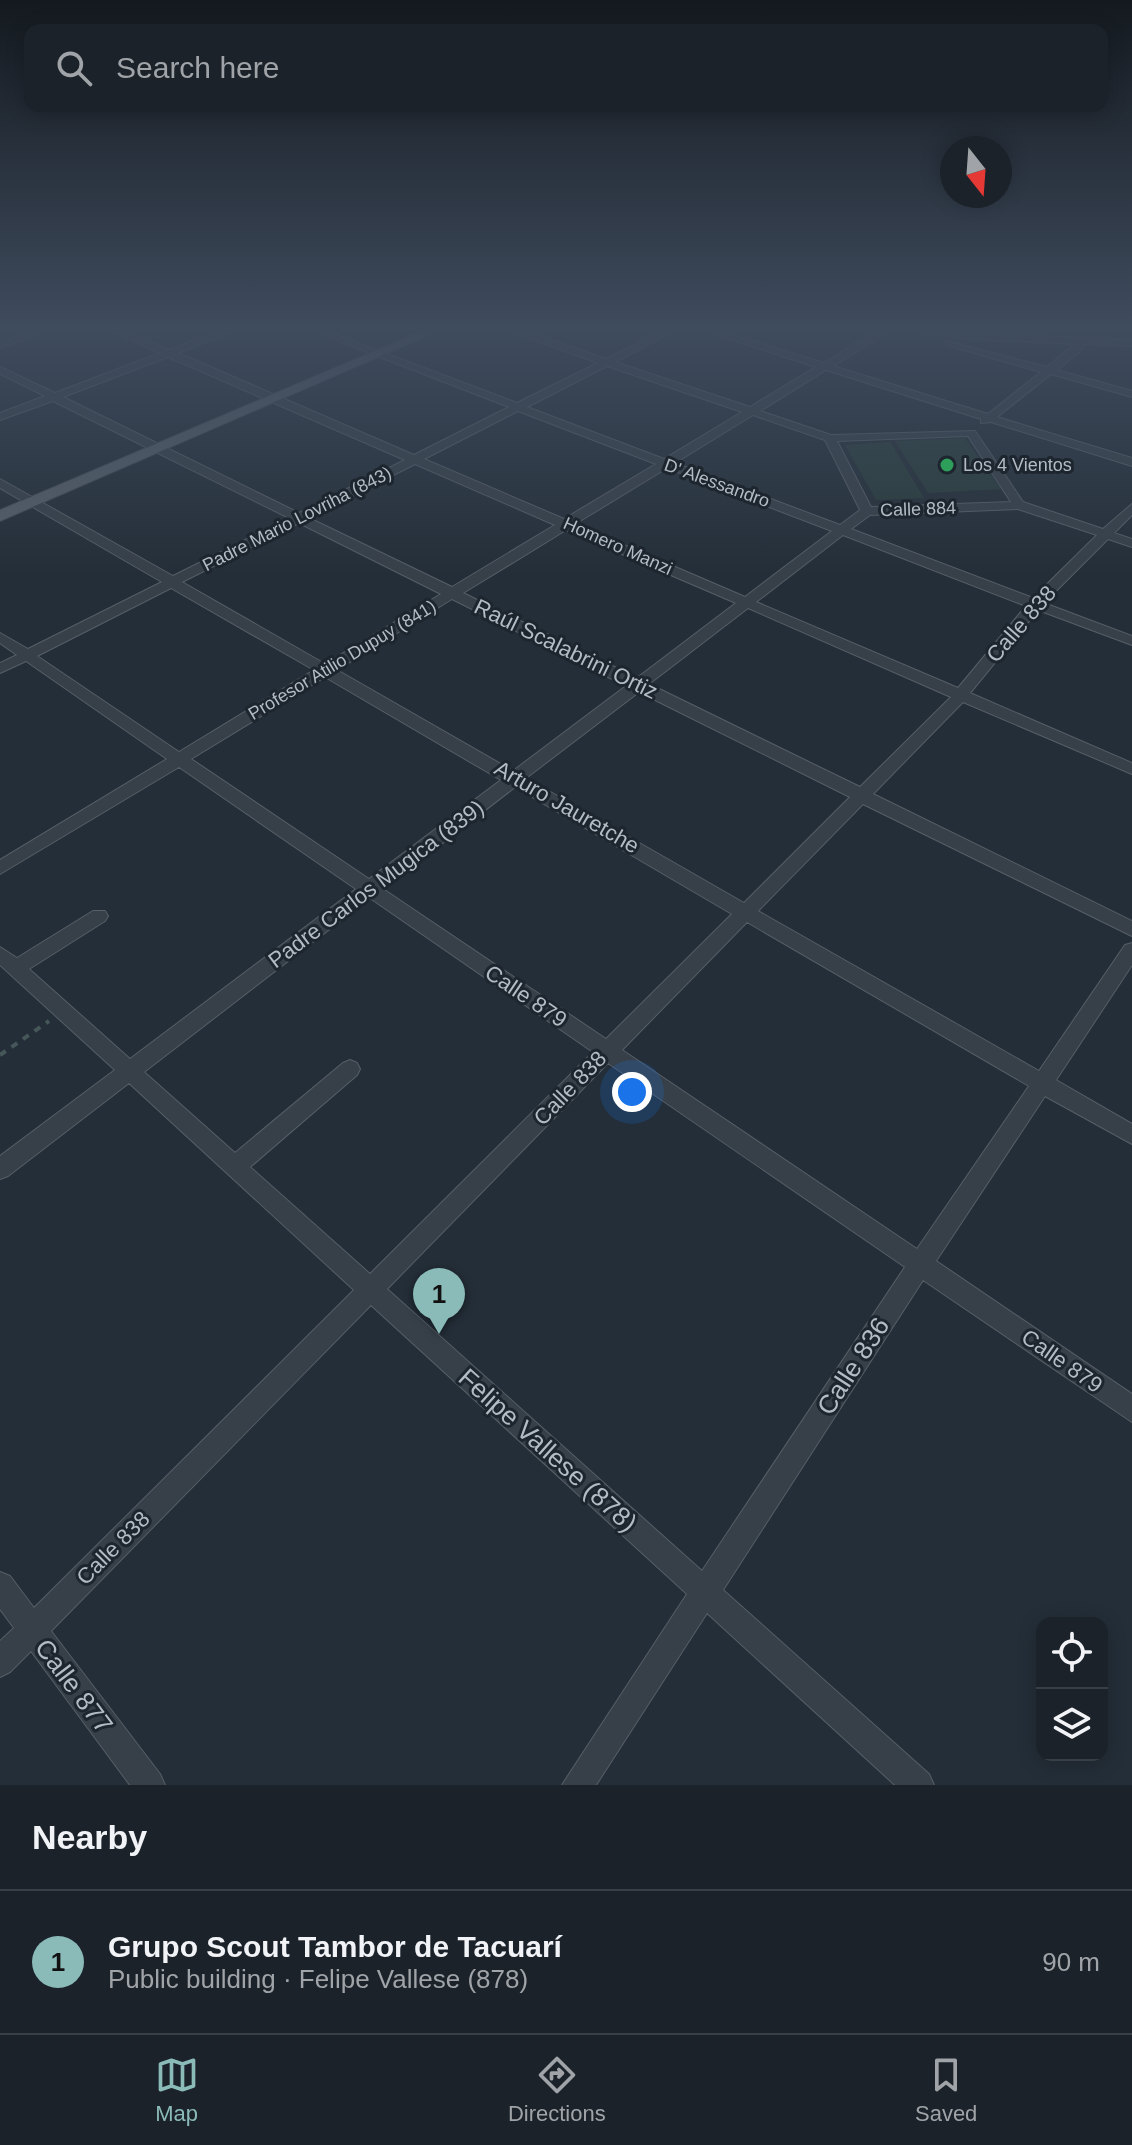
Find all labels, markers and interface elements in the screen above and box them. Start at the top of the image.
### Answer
search box [24,24,1108,112]
icon: search [52,46,96,90]
text: Search here [116,51,279,84]
north arrow [940,136,1012,208]
street label: D' Alessandro [662,455,772,511]
place label: Los 4 Vientos [963,455,1072,475]
marker: Los 4 Vientos [938,456,956,474]
street label: Padre Mario Lovriha (843) [199,463,395,575]
street label: Calle 884 [880,498,956,520]
street label: Homero Manzi [560,513,676,579]
street label: Calle 838 [981,581,1061,667]
street label: Raúl Scalabrini Ortiz [470,594,662,704]
street label: Profesor Atilio Dupuy (841) [245,596,439,724]
street label: Arturo Jauretche [490,756,644,858]
street label: Padre Carlos Mugica (839) [263,795,489,973]
street label: Calle 879 [480,960,572,1032]
street label: Calle 838 [529,1046,611,1130]
your location [612,1072,652,1112]
pin: 1 [413,1268,465,1334]
street label: Calle 836 [811,1312,895,1420]
street label: Calle 879 [1017,1324,1107,1398]
street label: Felipe Vallese (878) [453,1362,643,1538]
street label: Calle 838 [71,1506,155,1590]
map controls [1036,1617,1108,1761]
button: locate [1036,1617,1108,1689]
street label: Calle 877 [29,1633,119,1739]
button: layers [1036,1689,1108,1761]
text: Nearby [32,1818,147,1856]
text: Grupo Scout Tambor de Tacuarí [108,1930,562,1963]
text: 1 [51,1947,65,1977]
text: 90 m [1042,1947,1100,1977]
text: Public building · Felipe Vallese (878) [108,1964,528,1994]
tab: Map [155,2053,199,2127]
tab: Directions [508,2053,606,2127]
tab: Saved [915,2053,977,2127]

